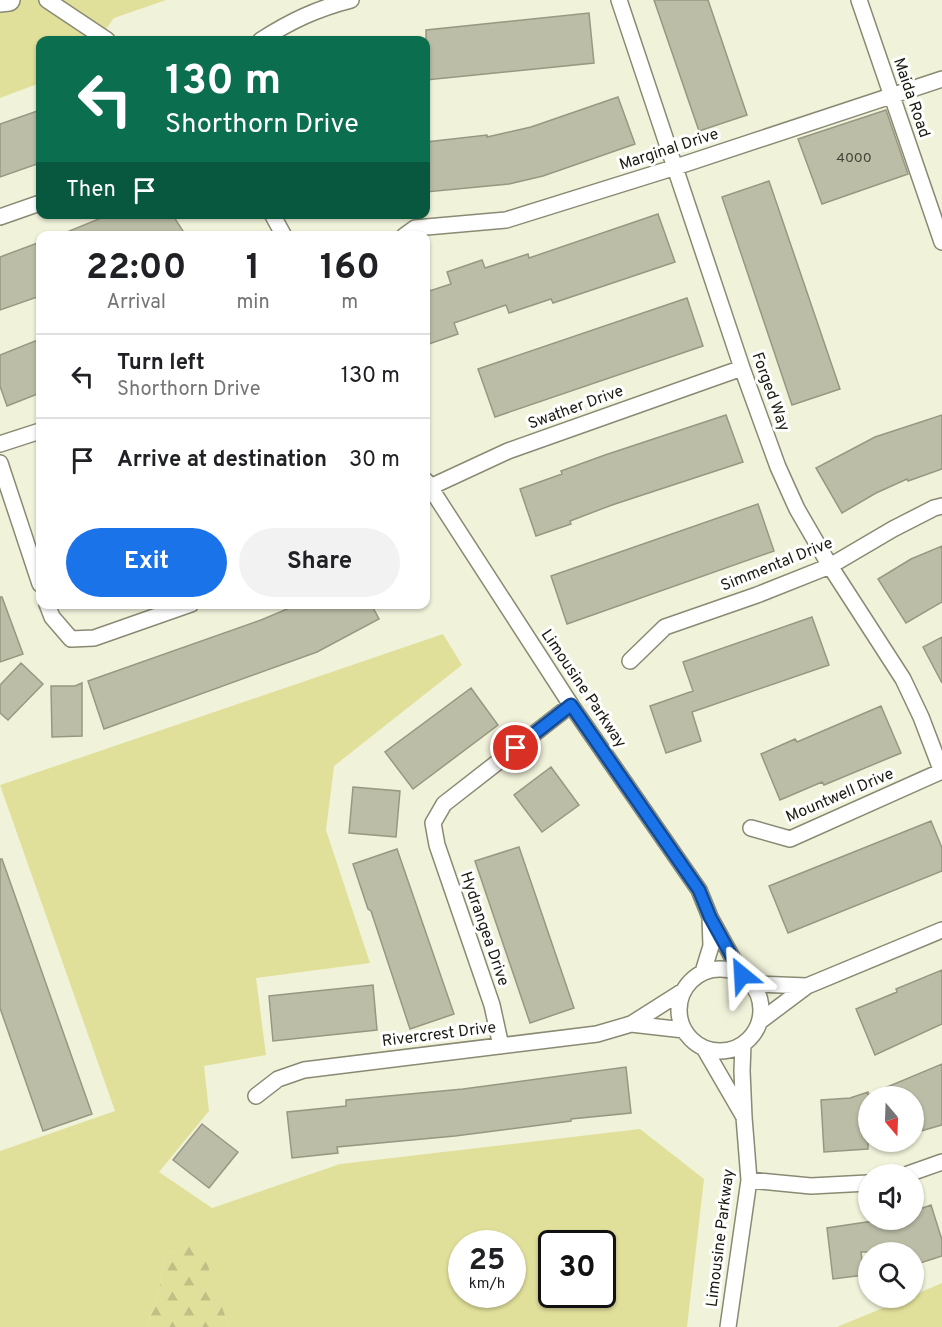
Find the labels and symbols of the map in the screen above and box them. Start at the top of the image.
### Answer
street label: Maida Road [888,55,934,141]
street label: Marginal Drive [617,125,721,175]
house number: 4000 [836,150,872,167]
street label: Forged Way [746,350,794,434]
street label: Swather Drive [526,381,626,435]
street label: Simmental Drive [718,533,836,597]
street label: Limousine Parkway [536,626,630,752]
pin [490,722,541,773]
street label: Mountwell Drive [783,764,897,828]
street label: Hydrangea Drive [455,869,513,989]
position arrow [710,943,774,1007]
street label: Rivercrest Drive [381,1018,497,1052]
north arrow [858,1086,924,1152]
street label: Limousine Parkway [703,1168,739,1308]
speed limit sign: 30 [538,1230,616,1308]

